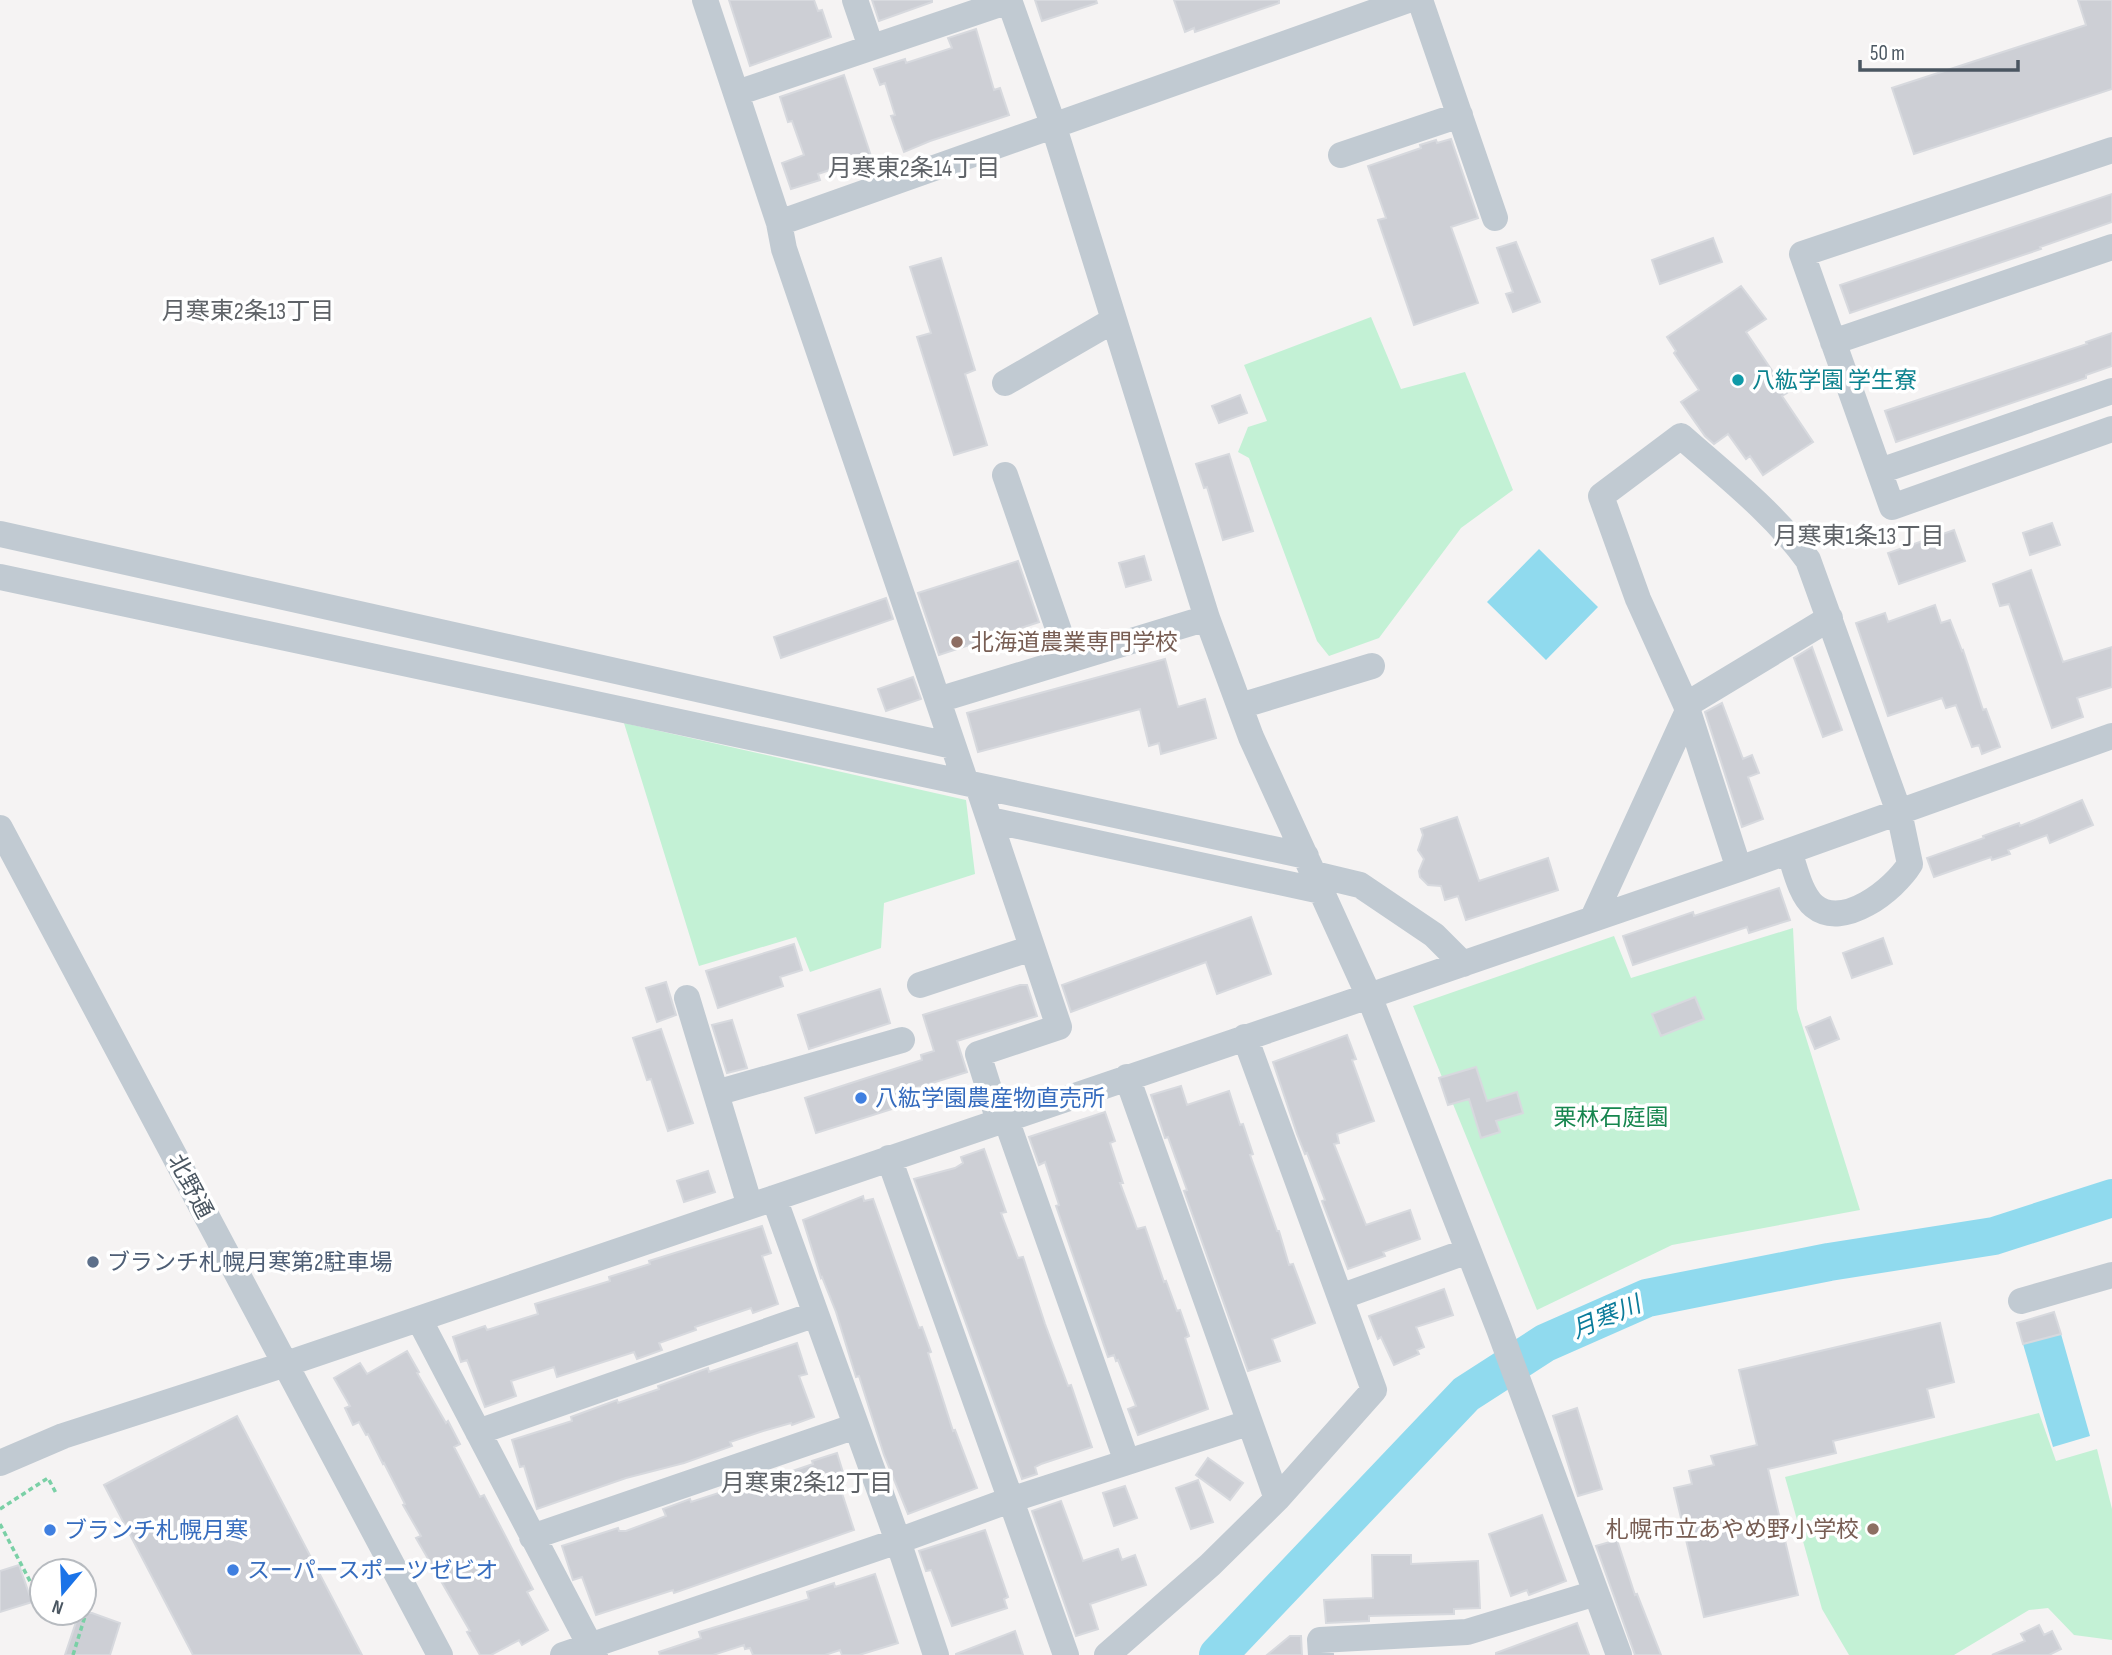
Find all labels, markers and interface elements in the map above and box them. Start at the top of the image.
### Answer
scale bar [1860,28,2018,72]
text: 50 m [1870,41,1905,66]
district label: 月寒東2条14丁目 [828,154,1000,183]
district label: 月寒東2条13丁目 [162,297,334,326]
place label: 八紘学園 学生寮 [1752,367,1917,395]
marker: 八紘学園 学生寮 [1730,372,1746,388]
district label: 月寒東1条13丁目 [1774,522,1944,551]
place label: 北海道農業専門学校 [971,629,1178,657]
marker: 北海道農業専門学校 [949,634,965,650]
place label: 八紘学園農産物直売所 [875,1085,1105,1113]
marker: 八紘学園農産物直売所 [853,1090,869,1106]
park label: 栗林石庭園 [1554,1104,1669,1132]
street label: 北野通 [162,1149,219,1224]
place label: ブランチ札幌月寒第2駐車場 [107,1249,392,1277]
marker: ブランチ札幌月寒第2駐車場 [85,1254,101,1270]
water label: 月寒川 [1567,1289,1648,1345]
district label: 月寒東2条12丁目 [721,1469,893,1498]
place label: 札幌市立あやめ野小学校 [1606,1516,1859,1544]
place label: ブランチ札幌月寒 [64,1517,248,1545]
marker: 札幌市立あやめ野小学校 [1865,1521,1881,1537]
marker: ブランチ札幌月寒 [42,1522,58,1538]
north arrow [28,1557,98,1627]
place label: スーパースポーツゼビオ [247,1557,498,1585]
marker: スーパースポーツゼビオ [225,1562,241,1578]
text: N [49,1594,66,1619]

